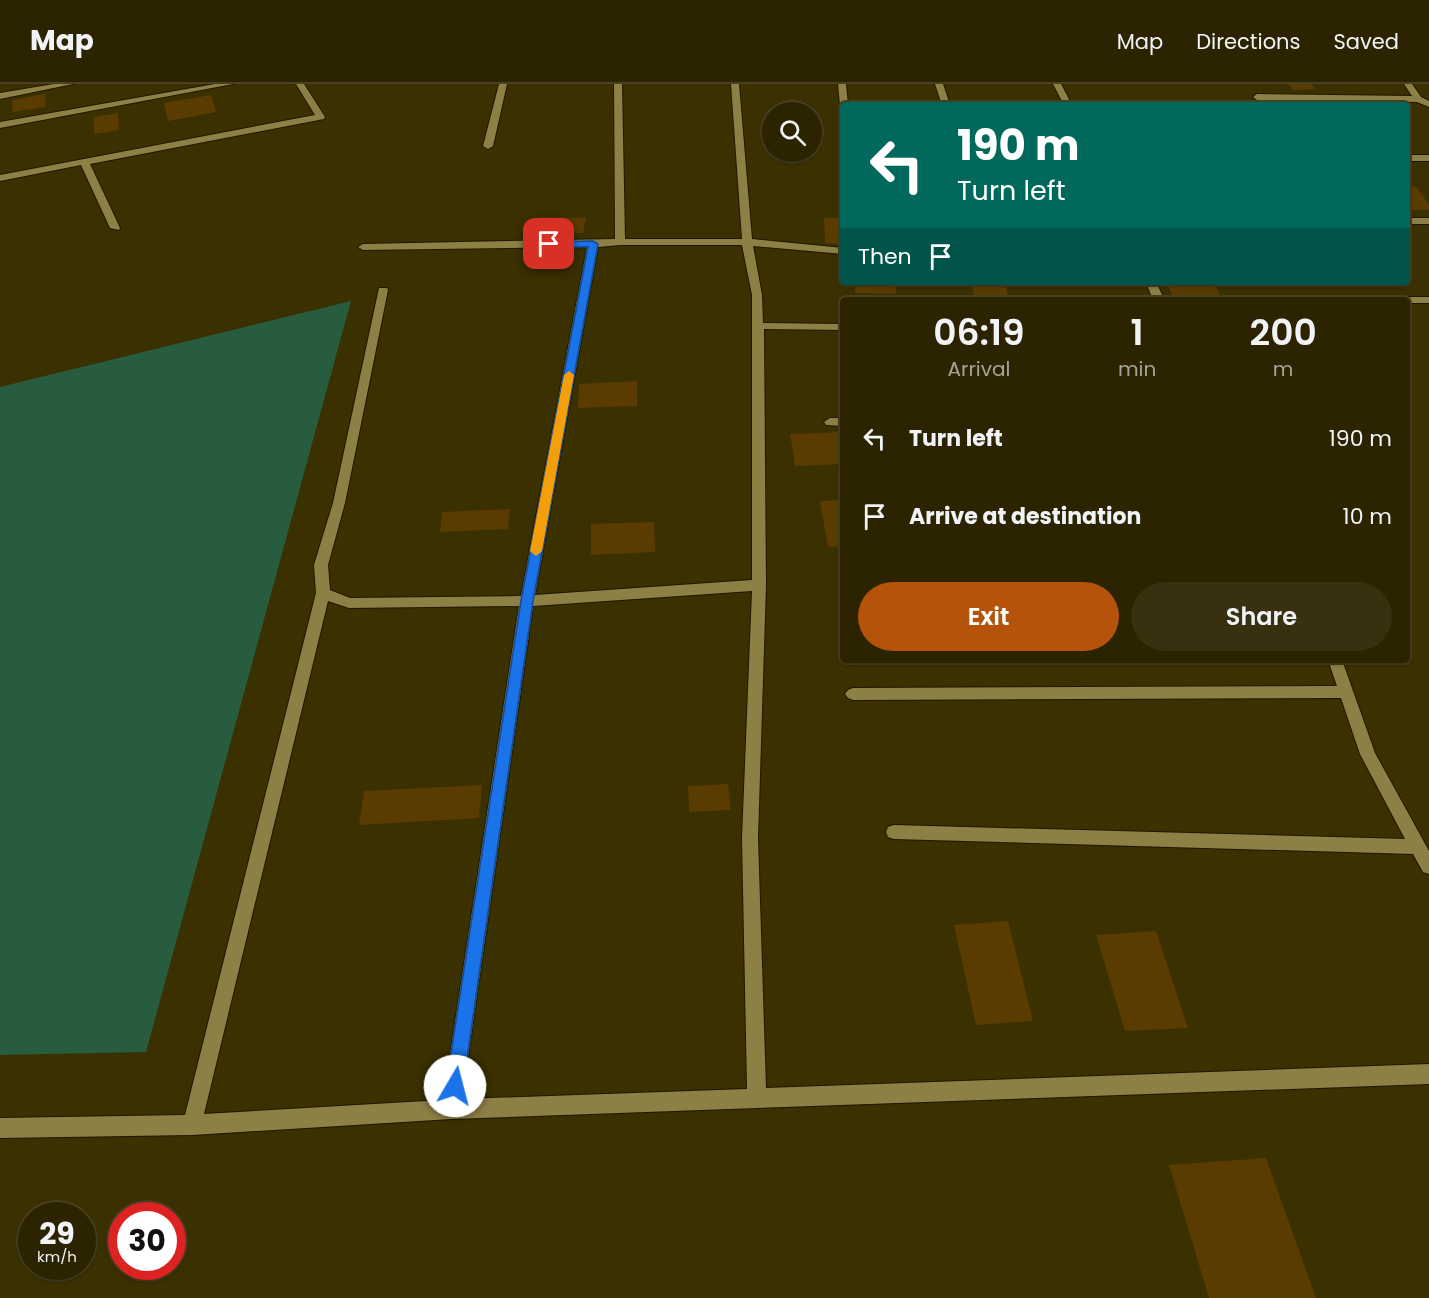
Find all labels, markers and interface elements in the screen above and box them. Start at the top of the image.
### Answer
text: Map [30,21,94,60]
text: Map [1117,27,1163,56]
text: Directions [1196,27,1300,56]
text: Saved [1333,27,1399,56]
map controls [762,102,822,162]
button: search [762,102,822,162]
text: 190 m [957,116,1079,175]
icon: left [858,126,936,204]
text: Turn left [957,172,1066,209]
pin [523,218,574,269]
icon: arrive [532,227,565,260]
icon: arrive [924,240,957,273]
text: Then [858,241,912,272]
text: 06:19 [933,307,1025,358]
text: 1 [1131,307,1144,358]
text: 200 [1250,307,1317,358]
text: Arrival [947,355,1010,383]
text: min [1118,355,1156,383]
text: m [1273,355,1293,383]
icon: left [858,422,891,455]
text: Turn left [909,423,1003,454]
text: 190 m [1329,423,1392,454]
icon: arrive [858,500,891,533]
text: Arrive at destination [909,501,1141,532]
text: 10 m [1343,501,1392,532]
button: Exit [858,582,1119,651]
button: Share [1131,582,1392,651]
position arrow [423,1054,487,1118]
speed limit sign: 30 [108,1202,186,1280]
text: 29 [39,1212,75,1255]
text: km/h [37,1246,77,1267]

